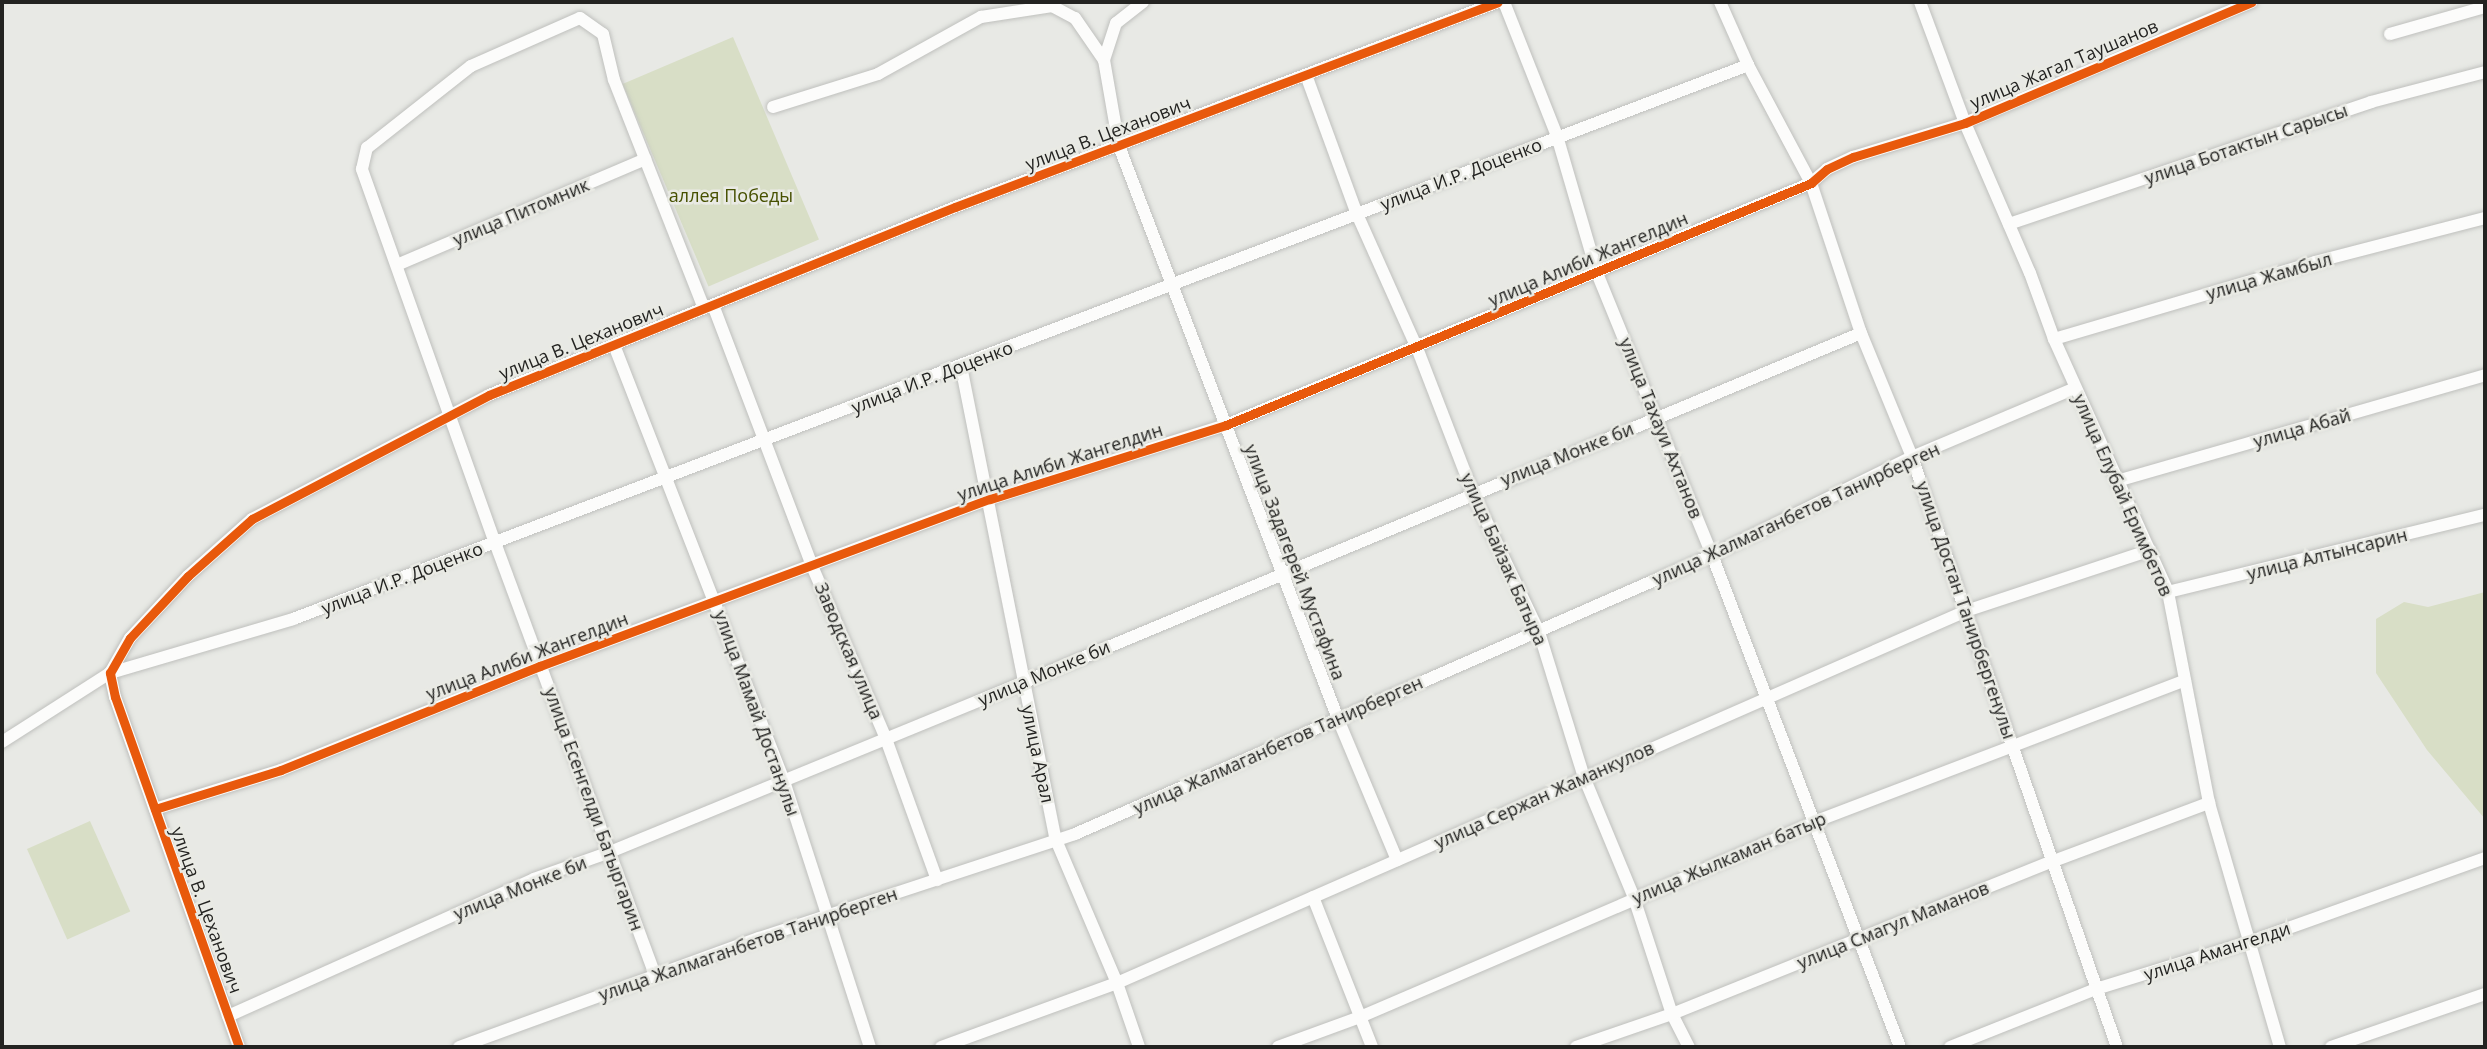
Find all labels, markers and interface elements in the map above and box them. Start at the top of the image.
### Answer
street label: улица Жагал Таушанов [1967,15,2161,113]
street label: улица В. Цеханович [1022,91,1194,175]
street label: улица Ботактын Сарысы [2142,99,2350,189]
street label: улица И.Р. Доценко [1377,133,1545,215]
street label: улица Питомник [450,174,592,250]
park label: аллея Победы [669,184,793,206]
street label: улица Алиби Жангелдин [1485,207,1691,311]
street label: улица Жамбыл [2204,248,2334,304]
street label: улица В. Цеханович [496,298,666,384]
street label: улица Тахауи Ахтанов [1615,334,1707,522]
street label: улица И.Р. Доценко [848,336,1016,418]
street label: улица Елубай Еримбетов [2069,391,2177,599]
street label: улица Абай [2251,404,2353,452]
street label: улица Монке би [1497,418,1637,490]
street label: улица Алиби Жангелдин [955,419,1165,505]
street label: улица Жалмаганбетов Танирберген [1649,438,1943,590]
street label: улица Задагерей Мустафина [1240,441,1350,683]
street label: улица Байзак Батыра [1456,470,1552,648]
street label: улица Достан Танирбергенулы [1912,478,2020,742]
street label: улица Алтынсарин [2245,524,2409,584]
street label: улица И.Р. Доценко [318,537,486,619]
street label: Заводская улица [810,579,888,723]
street label: улица Алиби Жангелдин [423,607,631,705]
street label: улица Мамай Достанулы [710,607,804,819]
street label: улица Монке би [975,635,1113,711]
street label: улица Жалмаганбетов Танирберген [1130,671,1426,819]
street label: улица Есенгелди Батыргарин [540,684,648,934]
street label: улица Арал [1017,703,1059,805]
street label: улица Сержан Жаманкулов [1431,737,1657,853]
street label: улица Жылкаман батыр [1629,807,1829,909]
street label: улица В. Цеханович [167,824,247,996]
street label: улица Монке би [450,852,590,924]
street label: улица Смагул Маманов [1794,877,1992,973]
street label: улица Жалмаганбетов Танирберген [596,883,900,1005]
street label: улица Амангелди [2141,917,2293,985]

